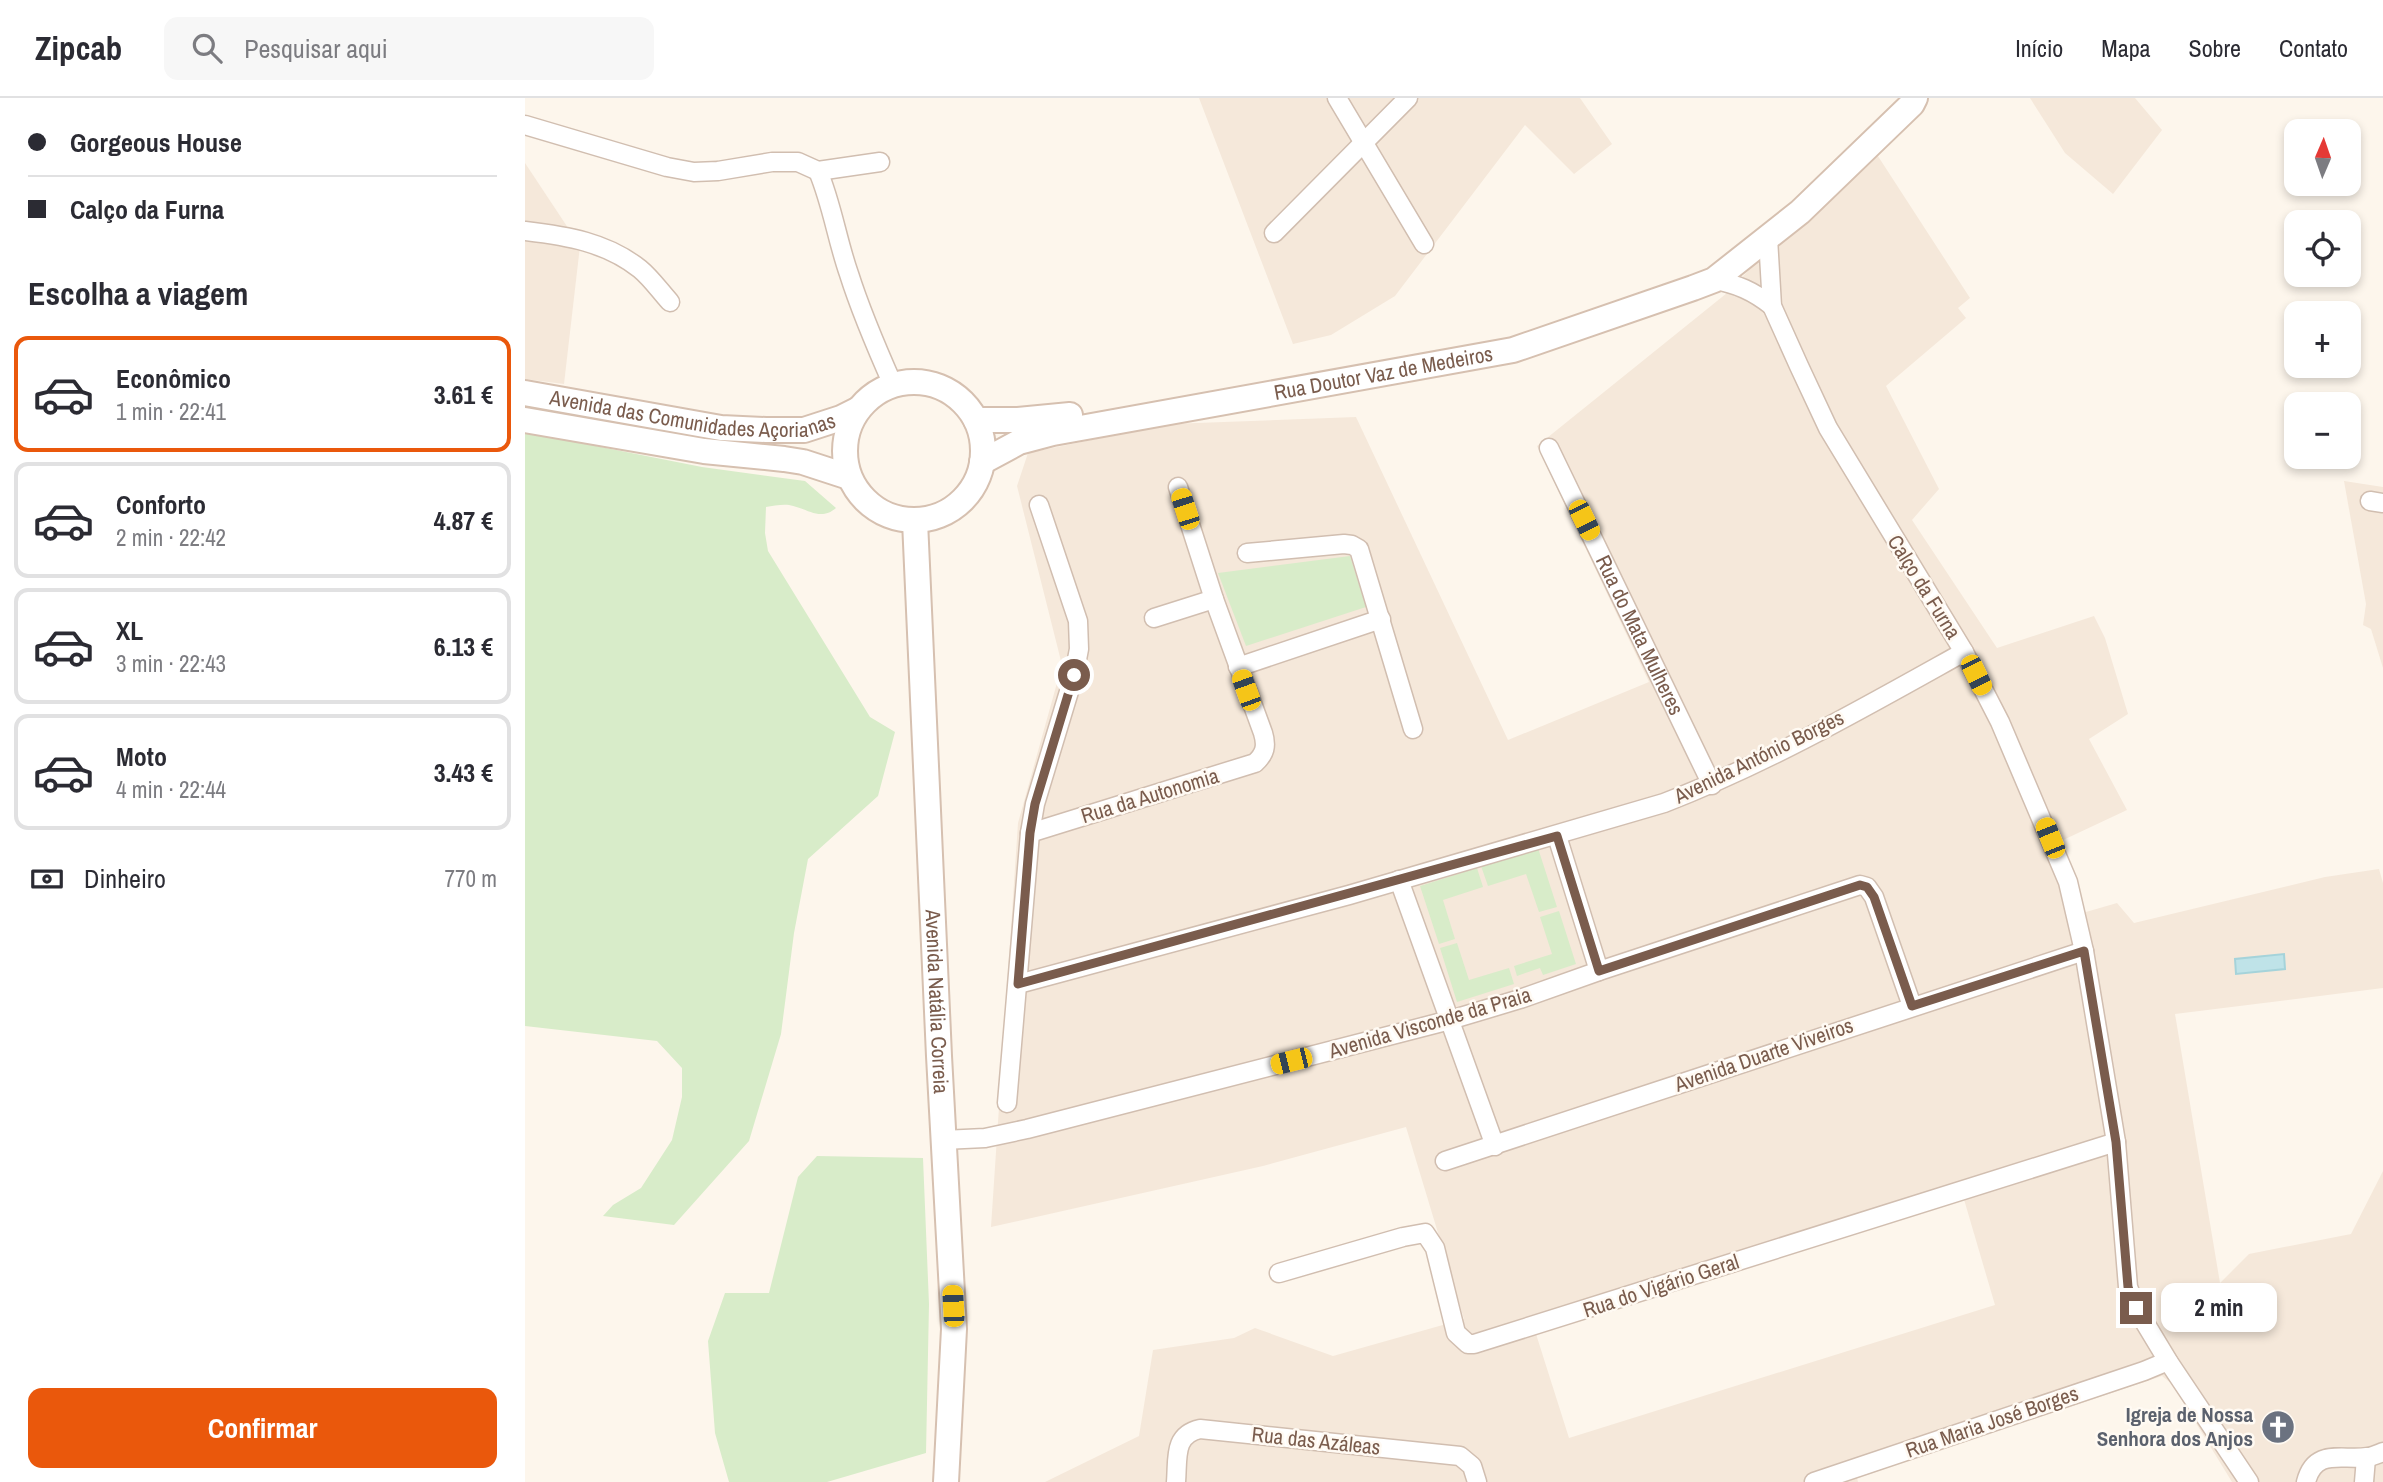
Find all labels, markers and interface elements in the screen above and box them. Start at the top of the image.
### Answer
search box [164,17,654,80]
text: Zipcab [35,26,122,70]
icon: search [188,29,226,67]
text: Pesquisar aqui [244,31,388,66]
text: Início [2015,32,2063,64]
text: Mapa [2101,32,2151,64]
text: Sobre [2189,32,2241,64]
text: Contato [2279,32,2348,64]
north arrow [2284,119,2361,196]
map controls [2284,119,2361,469]
text: Gorgeous House [70,125,242,160]
text: Calço da Furna [70,192,224,227]
button: locate [2284,210,2361,287]
text: Escolha a viagem [28,272,248,315]
button: + [2284,301,2361,378]
street label: Rua Doutor Vaz de Medeiros [1272,339,1495,407]
text: Econômico [116,361,231,396]
icon: car [32,363,95,426]
text: 3.61 € [434,377,493,412]
street label: Avenida das Comunidades Açorianas [547,383,839,444]
button: − [2284,392,2361,469]
text: 1 min · 22:41 [116,396,226,427]
car [1169,486,1202,532]
text: Conforto [116,487,206,522]
icon: car [32,489,95,552]
car [1566,497,1603,543]
text: 4.87 € [434,503,493,538]
text: 2 min · 22:42 [116,522,226,553]
street label: Calço da Furna [1881,529,1968,645]
street label: Rua do Mata Mulheres [1589,550,1691,720]
text: XL [116,613,143,648]
icon: car [32,615,95,678]
text: 6.13 € [434,629,493,664]
text: 3 min · 22:43 [116,648,226,679]
car [1958,652,1995,698]
route start [1058,659,1090,691]
car [1229,667,1264,713]
street label: Avenida António Borges [1668,703,1848,811]
text: Moto [116,739,167,774]
icon: car [32,741,95,804]
text: 3.43 € [434,755,493,790]
street label: Rua da Autonomia [1077,761,1223,830]
text: 4 min · 22:44 [116,774,226,805]
car [2033,815,2068,861]
icon: cash [28,860,66,898]
text: Dinheiro [84,861,166,896]
text: 770 m [445,863,497,894]
street label: Avenida Natália Correia [918,908,956,1095]
street label: Avenida Visconde da Praia [1324,980,1535,1066]
street label: Avenida Duarte Viveiros [1670,1010,1857,1099]
car [1269,1046,1314,1076]
street label: Rua do Vigário Geral [1579,1247,1743,1324]
car [942,1284,965,1328]
callout: 2 min [2161,1284,2276,1332]
route end [2120,1292,2152,1324]
text: 2 min [2194,1292,2244,1323]
street label: Rua Maria José Borges [1902,1378,2082,1465]
button: Confirmar [28,1388,497,1468]
place label: Igreja de Nossa Senhora dos Anjos [2097,1400,2253,1453]
church icon: Igreja de Nossa Senhora dos Anjos [2259,1408,2297,1446]
street label: Rua das Azáleas [1250,1419,1382,1462]

